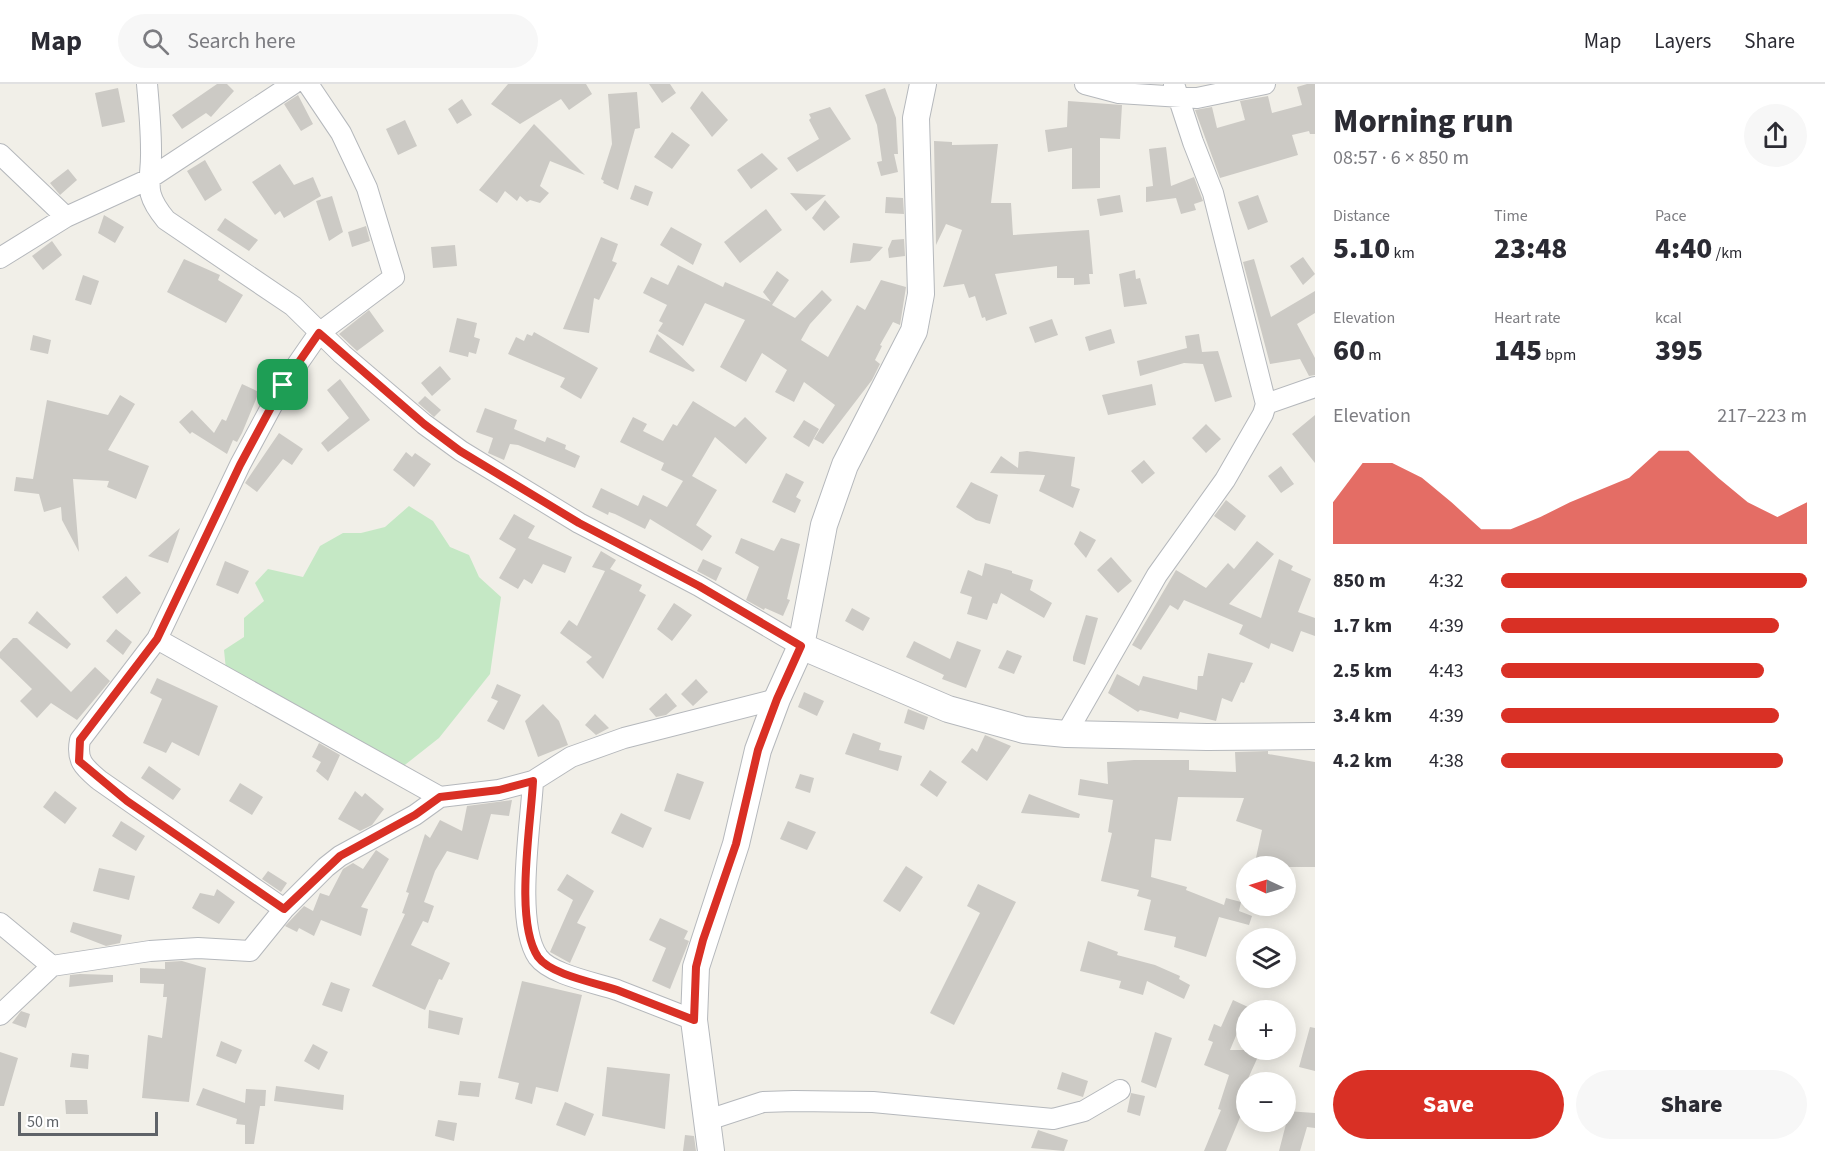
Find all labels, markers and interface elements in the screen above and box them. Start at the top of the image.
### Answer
search box [118,14,538,68]
text: Map [30,21,82,61]
icon: search [139,25,172,58]
text: Search here [187,25,296,57]
text: Map [1584,26,1621,56]
text: Layers [1654,26,1711,56]
text: Share [1744,26,1795,56]
text: Morning run [1333,98,1513,145]
button: share [1744,104,1807,167]
text: 08:57 · 6 × 850 m [1333,144,1469,172]
text: Distance [1333,205,1390,227]
text: Time [1494,205,1528,227]
text: Pace [1655,205,1686,227]
text: 5.10 [1333,227,1390,270]
text: 23:48 [1494,227,1567,270]
text: 4:40 [1655,227,1712,270]
text: km [1390,242,1415,264]
text: /km [1712,242,1742,264]
text: Elevation [1333,307,1395,329]
text: Heart rate [1494,307,1561,329]
text: kcal [1655,307,1682,329]
text: 60 [1333,329,1365,372]
text: 145 [1494,329,1542,372]
text: 395 [1655,329,1703,372]
text: m [1365,344,1382,366]
text: bpm [1542,344,1576,366]
pin [257,359,308,410]
icon: arrive [266,368,299,401]
text: Elevation [1333,402,1411,430]
text: 217–223 m [1717,402,1807,430]
text: 850 m [1333,567,1386,595]
text: 4:32 [1429,567,1464,595]
text: 1.7 km [1333,612,1392,640]
text: 4:39 [1429,612,1464,640]
text: 2.5 km [1333,657,1392,685]
text: 4:43 [1429,657,1464,685]
text: 3.4 km [1333,702,1392,730]
text: 4:39 [1429,702,1464,730]
text: 4.2 km [1333,747,1392,775]
text: 4:38 [1429,747,1464,775]
north arrow [1236,856,1296,916]
map controls [1236,856,1296,1132]
button: layers [1236,928,1296,988]
button: + [1236,1000,1296,1060]
button: Save [1333,1070,1564,1139]
button: Share [1576,1070,1807,1139]
button: − [1236,1072,1296,1132]
scale bar [18,1109,158,1136]
text: 50 m [27,1111,59,1133]

